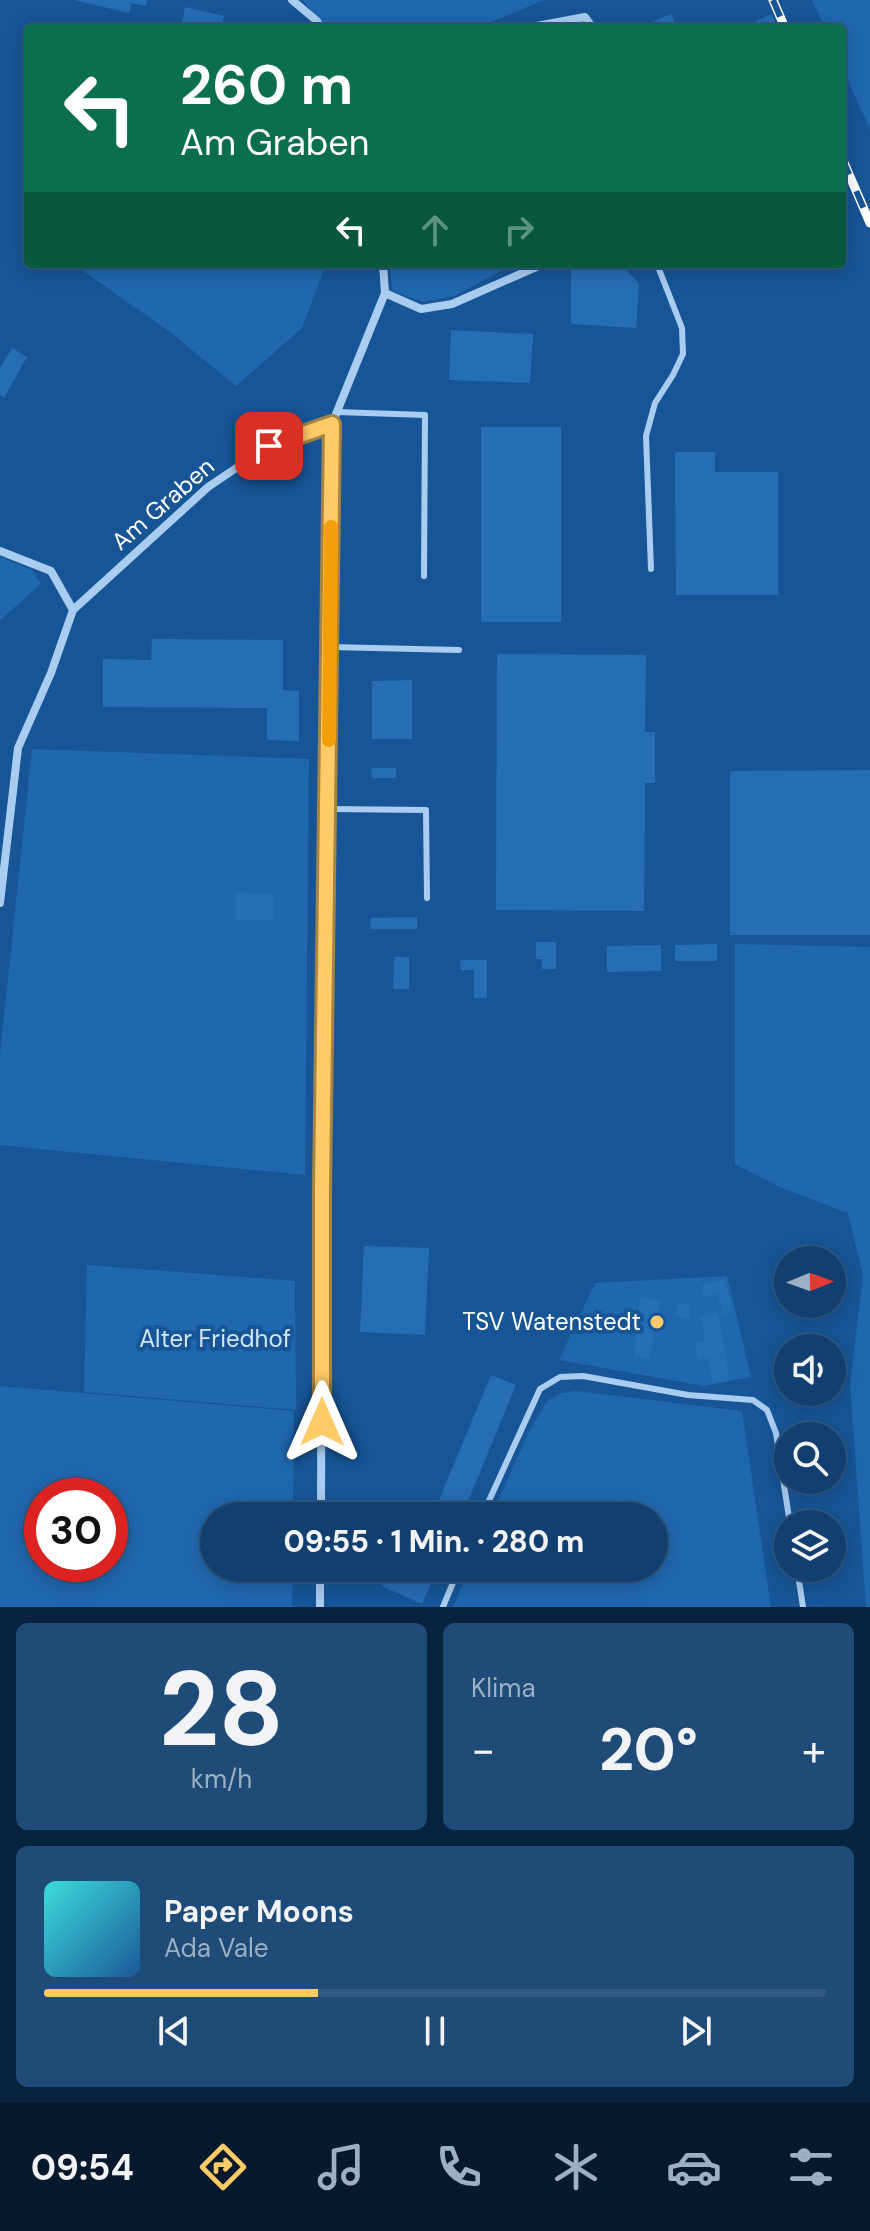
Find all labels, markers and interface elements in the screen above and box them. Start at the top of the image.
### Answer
text: 260 m [180,48,353,121]
icon: left [48,56,152,160]
text: Am Graben [180,119,369,166]
icon: left [329,208,373,252]
icon: ahead [413,208,457,252]
icon: right [497,208,541,252]
pin [235,412,303,480]
icon: arrive [247,424,291,468]
street label: Am Graben [105,451,220,557]
north arrow [774,1246,846,1318]
map controls [774,1246,846,1582]
place label: TSV Watenstedt [462,1306,641,1337]
marker: TSV Watenstedt [648,1313,666,1331]
park label: Alter Friedhof [139,1323,291,1354]
button: sound [774,1334,846,1406]
position arrow [280,1380,364,1464]
button: search [774,1422,846,1494]
speed limit sign: 30 [24,1478,128,1582]
button: layers [774,1510,846,1582]
text: 09:55 · 1 Min. · 280 m [284,1522,584,1561]
text: 28 [159,1642,284,1777]
text: Klima [471,1671,536,1705]
text: 20° [599,1710,698,1789]
text: − [471,1721,495,1779]
text: + [802,1721,826,1779]
text: km/h [191,1762,252,1796]
text: Paper Moons [164,1892,354,1931]
text: Ada Vale [164,1931,269,1965]
icon: previous [152,2009,196,2053]
icon: pause [413,2009,457,2053]
icon: next [674,2009,718,2053]
icon: directions [195,2139,251,2195]
icon: music [313,2139,369,2195]
icon: phone [431,2139,487,2195]
icon: climate [548,2139,604,2195]
icon: car [666,2139,722,2195]
icon: filters [783,2139,839,2195]
text: 09:54 [31,2144,134,2191]

